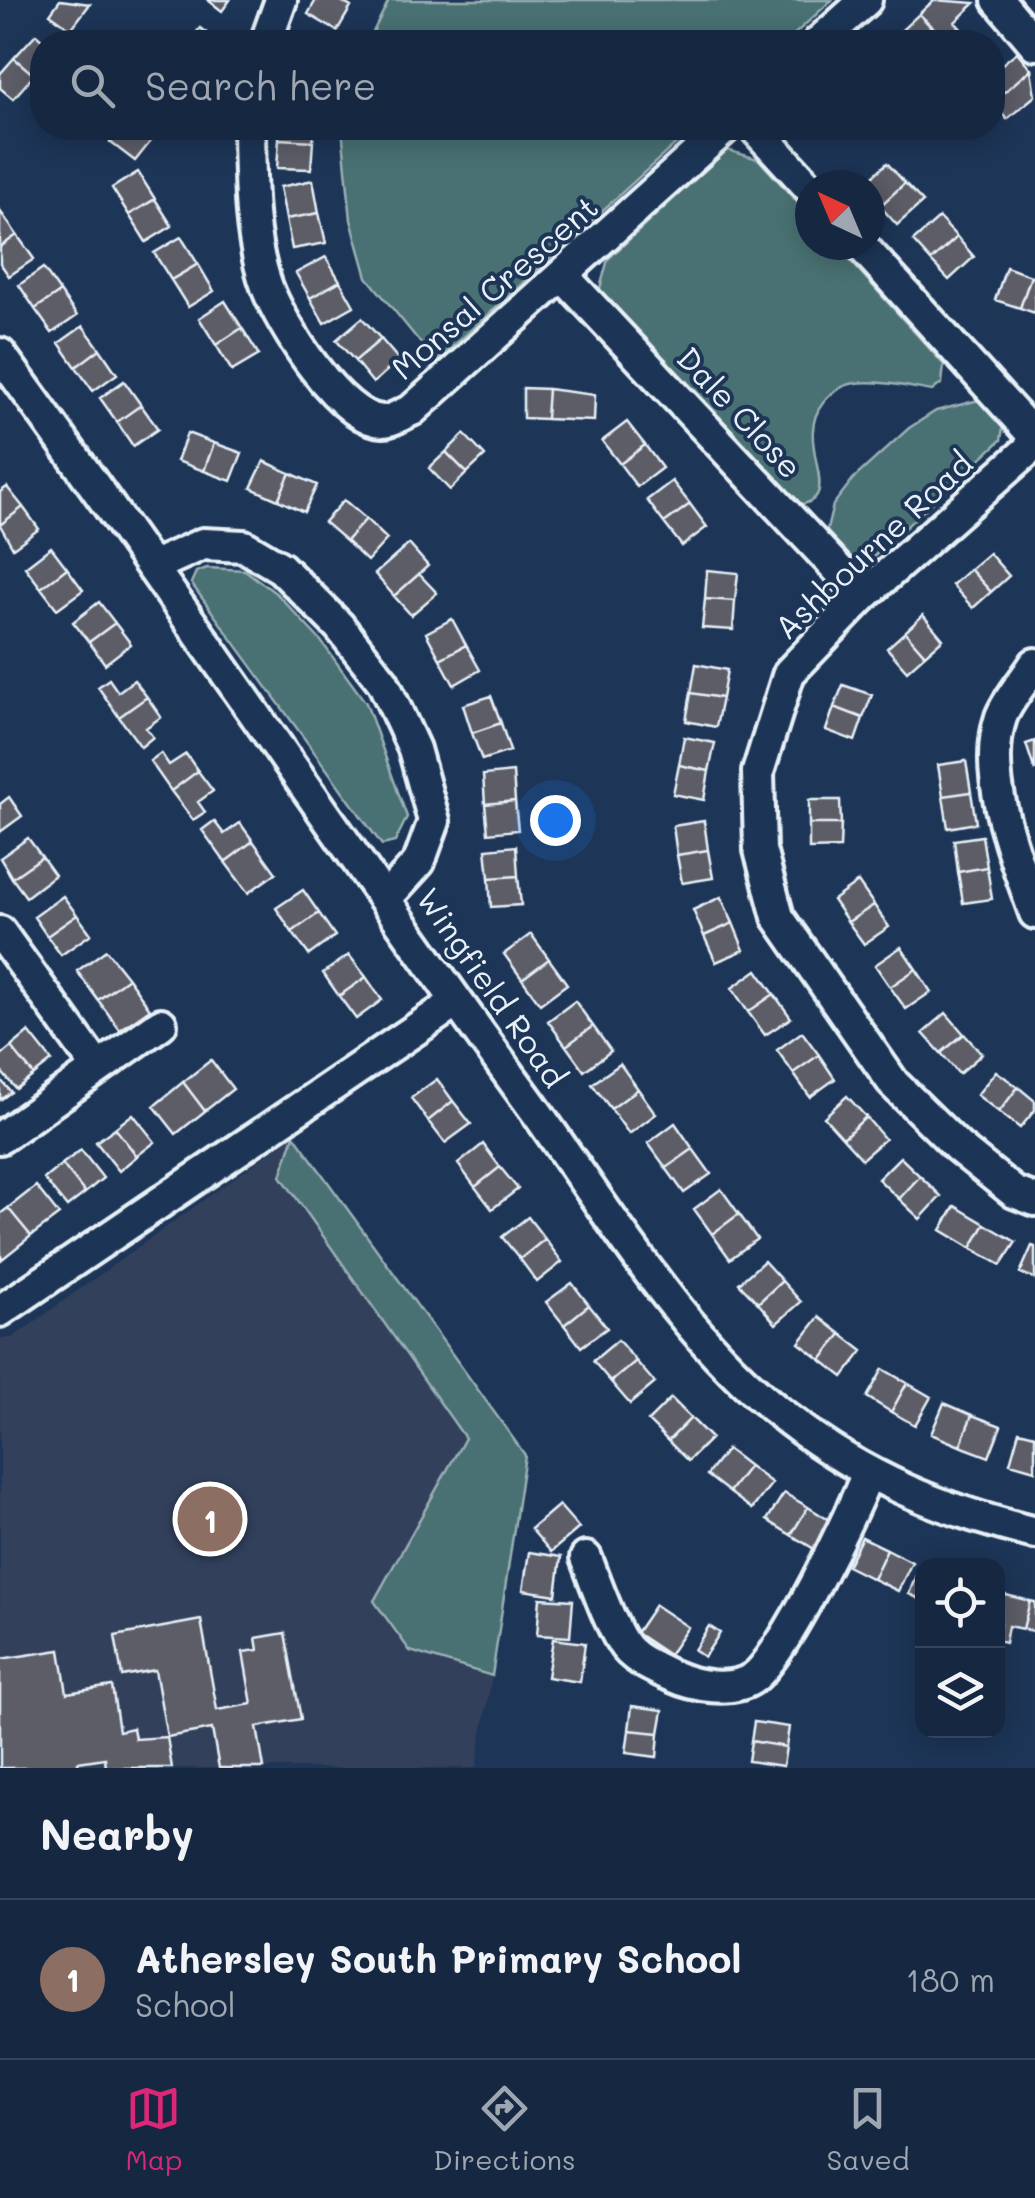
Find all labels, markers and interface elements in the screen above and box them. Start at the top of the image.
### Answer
search box [30,30,1005,140]
icon: search [65,58,120,113]
text: Search here [145,60,376,110]
north arrow [795,170,885,260]
street label: Monsal Crescent [382,185,606,388]
street label: Dale Close [669,337,812,486]
street label: Ashbourne Road [765,442,981,647]
your location [530,795,581,846]
street label: Wingfield Road [408,879,577,1095]
pin: 1 [178,1482,242,1556]
map controls [915,1558,1005,1738]
button: locate [915,1558,1005,1648]
button: layers [915,1648,1005,1738]
text: Nearby [40,1806,194,1861]
text: Athersley South Primary School [135,1933,742,1983]
text: 1 [65,1958,80,2000]
text: 180 m [906,1958,995,2000]
text: School [135,1983,236,2025]
tab: Map [125,2081,182,2177]
tab: Directions [433,2081,576,2177]
tab: Saved [826,2081,910,2177]

